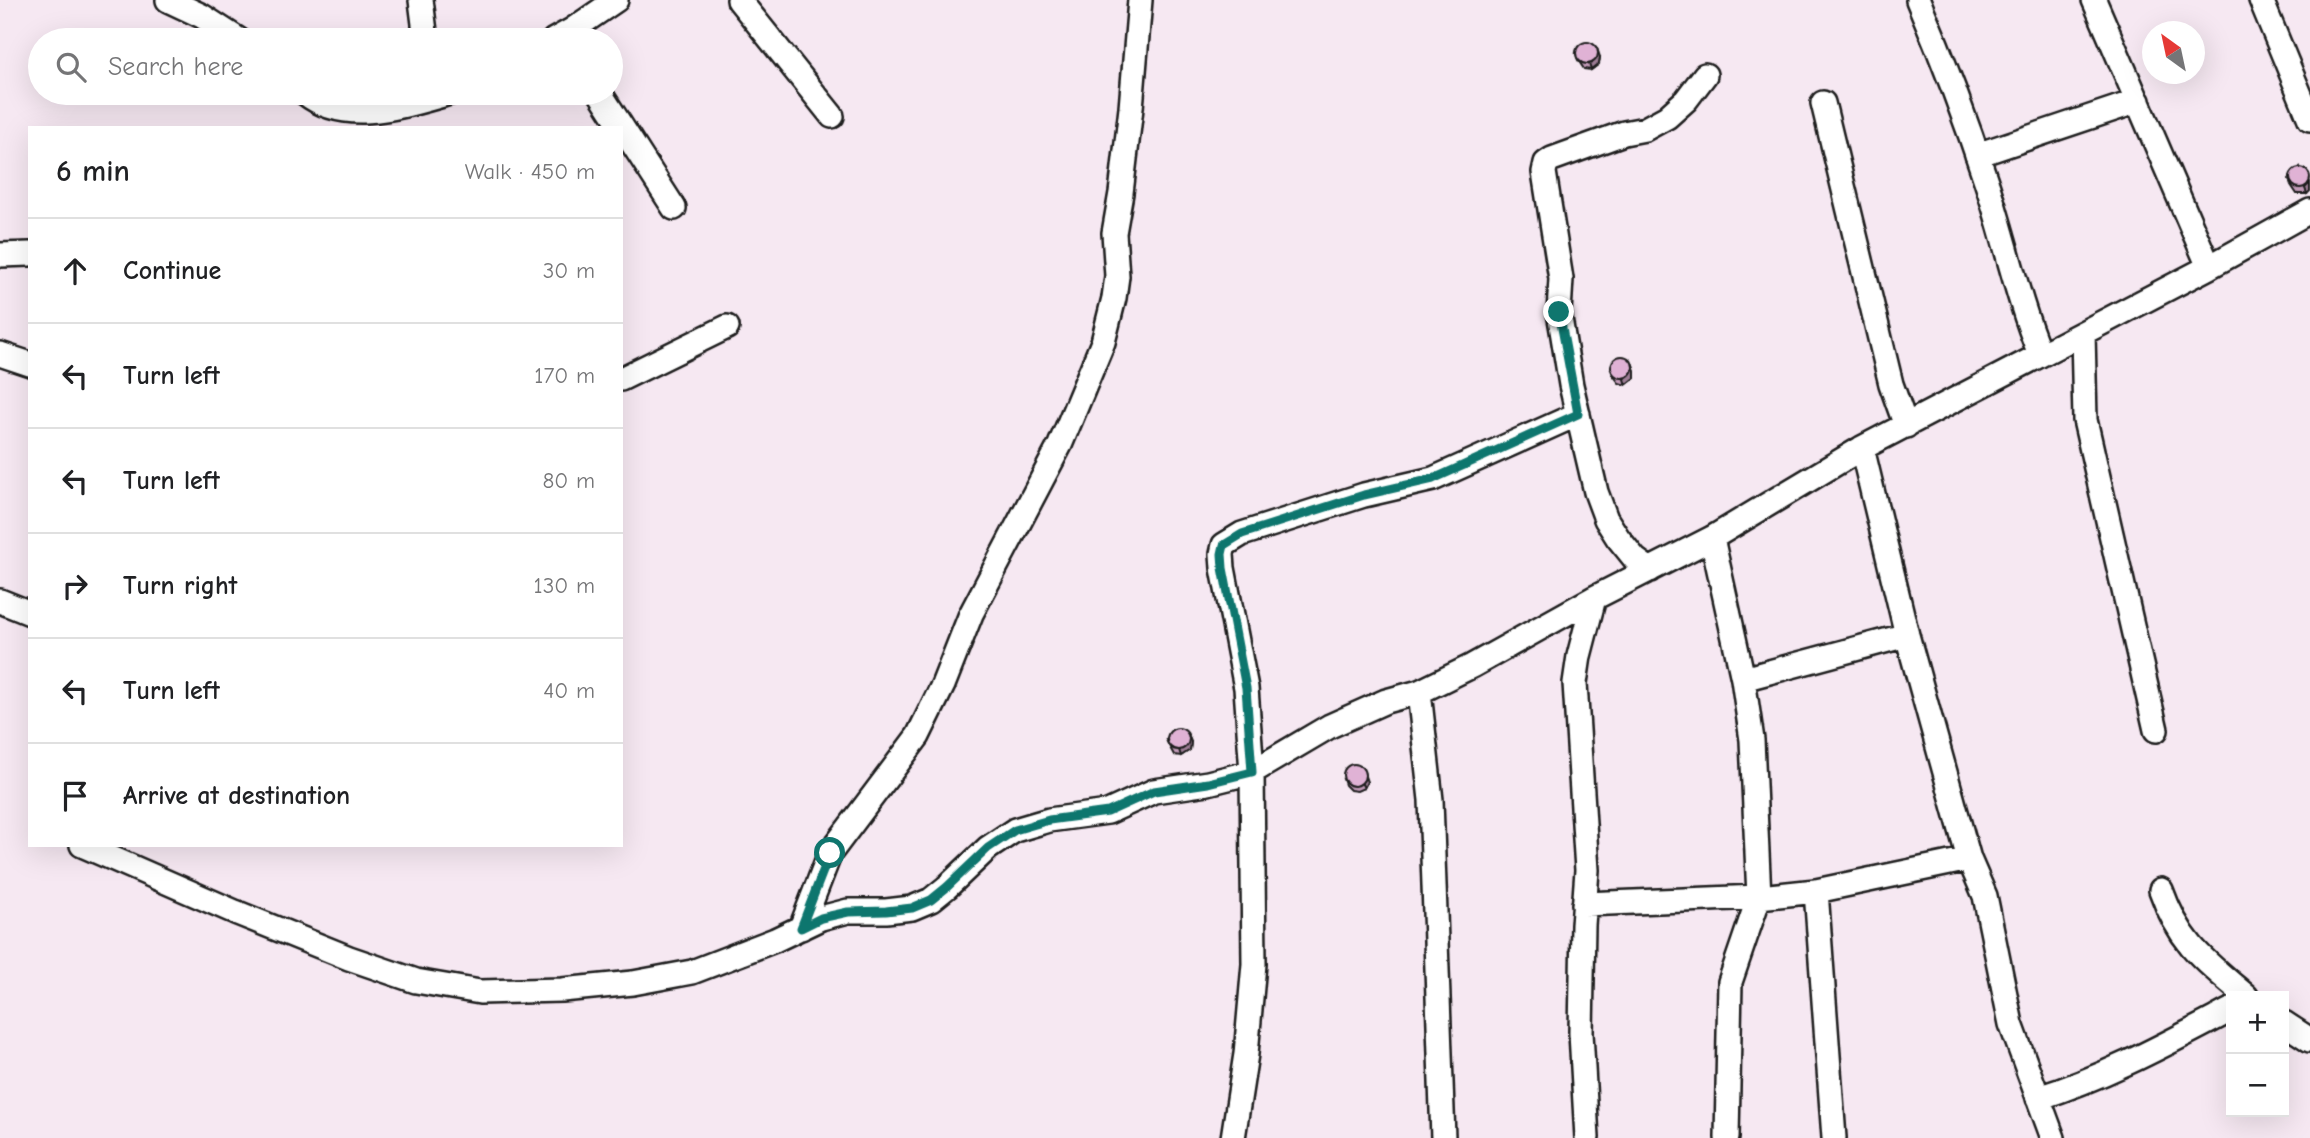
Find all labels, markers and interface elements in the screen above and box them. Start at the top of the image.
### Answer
north arrow [2142,21,2205,84]
search box [28,28,623,105]
icon: search [52,48,90,86]
text: Search here [108,52,243,82]
text: 6 min [56,154,130,189]
text: Walk · 450 m [465,158,595,185]
icon: ahead [56,252,94,290]
text: Continue [123,256,221,286]
text: 30 m [543,257,595,284]
route end [1543,296,1574,327]
icon: left [56,357,94,395]
text: Turn left [123,361,220,391]
text: 170 m [534,362,595,389]
icon: left [56,462,94,500]
text: Turn left [123,466,220,496]
text: 80 m [542,467,595,494]
icon: right [56,567,94,605]
text: Turn right [123,571,237,601]
text: 130 m [534,572,595,599]
icon: left [56,672,94,710]
text: Turn left [123,676,220,706]
text: 40 m [543,677,595,704]
icon: arrive [56,777,94,815]
text: Arrive at destination [123,781,350,811]
route start [814,837,845,868]
map controls [2226,991,2289,1117]
button: + [2226,991,2289,1054]
button: − [2226,1054,2289,1117]

